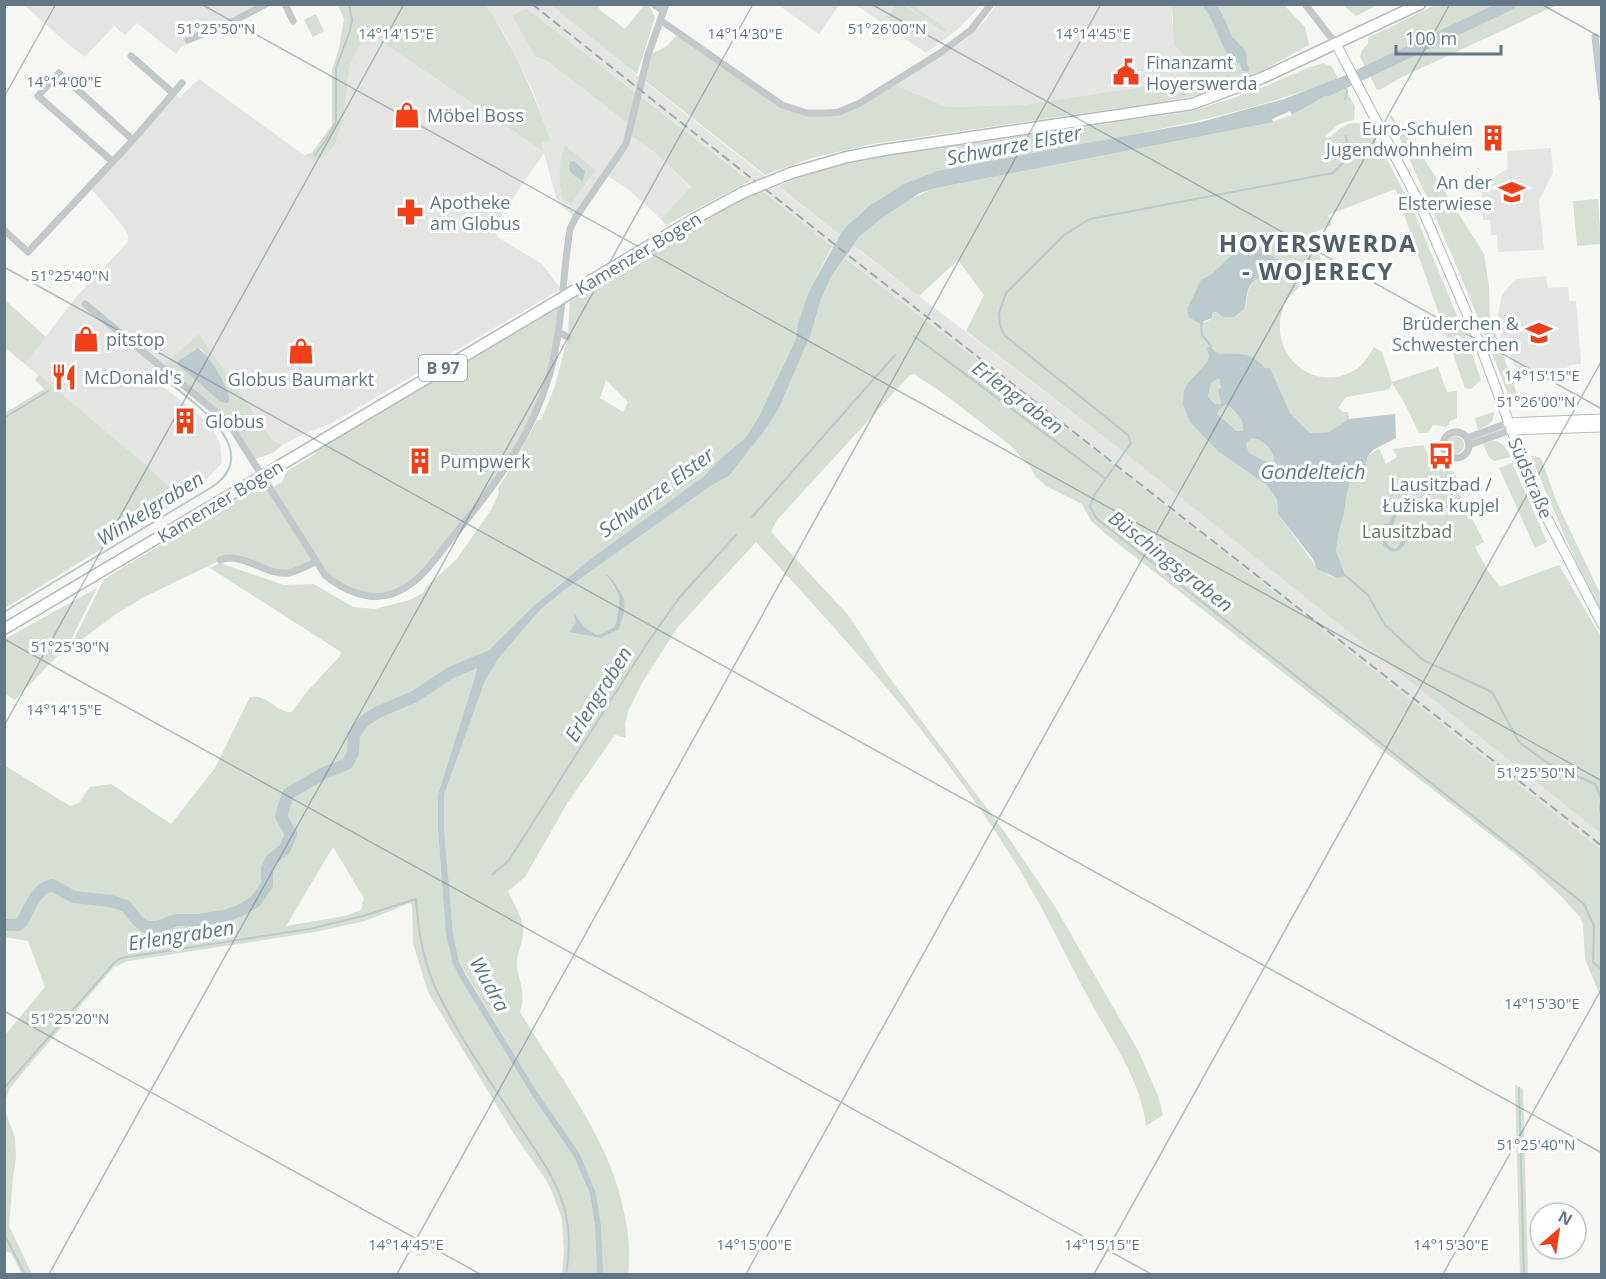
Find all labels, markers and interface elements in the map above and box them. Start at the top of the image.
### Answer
text: 51°25'50"N [177,18,255,38]
text: 51°26'00"N [848,18,926,38]
scale bar [1396,18,1501,56]
text: 14°14'15"E [358,23,434,43]
text: 14°14'30"E [707,23,783,43]
text: 14°14'45"E [1055,23,1131,43]
text: 100 m [1405,26,1457,50]
place label: Finanzamt Hoyerswerda [1146,50,1258,95]
public building icon: Finanzamt Hoyerswerda [1111,57,1141,87]
text: 14°14'00"E [26,71,102,91]
shop icon: Möbel Boss [392,100,422,130]
place label: Möbel Boss [427,103,524,127]
place label: Euro-Schulen Jugendwohnheim [1324,116,1473,161]
water label: Schwarze Elster [944,118,1085,171]
building icon: Euro-Schulen Jugendwohnheim [1478,123,1508,153]
place label: An der Elsterwiese [1398,170,1493,215]
school or university icon: An der Elsterwiese [1497,177,1527,207]
place label: Apotheke am Globus [430,190,520,235]
pharmacy icon: Apotheke am Globus [395,197,425,227]
street label: Kamenzer Bogen [571,206,705,300]
district label: HOYERSWERDA - WOJERECY [1219,226,1417,287]
text: 51°25'40"N [31,265,109,285]
place label: Brüderchen & Schwesterchen [1392,311,1520,356]
school or university icon: Brüderchen & Schwesterchen [1524,318,1554,348]
shop icon: pitstop [71,324,101,354]
place label: pitstop [106,327,165,351]
shop icon: Globus Baumarkt [286,336,316,366]
water label: Erlengraben [967,354,1069,440]
road number: B 97 [419,355,467,381]
restaurant icon: McDonald's [49,362,79,392]
place label: McDonald's [84,365,182,389]
text: 14°15'15"E [1504,365,1580,385]
place label: Globus Baumarkt [228,367,374,391]
text: 51°26'00"N [1497,391,1575,411]
building icon: Globus [170,406,200,436]
place label: Globus [205,409,264,433]
street label: Südstraße [1503,434,1559,522]
water label: Schwarze Elster [593,440,720,543]
bus stop icon: Lausitzbad / Łužiska kupjel [1426,441,1456,471]
building icon: Pumpwerk [405,446,435,476]
place label: Pumpwerk [440,449,531,473]
street label: Kamenzer Bogen [153,454,287,548]
water label: Gondelteich [1260,458,1366,485]
water label: Winkelgraben [92,464,208,552]
place label: Lausitzbad / Łužiska kupjel [1383,472,1499,517]
water label: Büschingsgraben [1103,504,1239,618]
park label: Lausitzbad [1362,519,1452,543]
text: 51°25'30"N [31,636,109,656]
water label: Erlengraben [558,641,638,747]
text: 14°14'15"E [26,699,102,719]
text: 51°25'50"N [1497,762,1575,782]
water label: Erlengraben [126,913,236,957]
water label: Wudra [464,952,516,1016]
text: 14°15'30"E [1504,993,1580,1013]
text: 51°25'20"N [31,1008,109,1028]
text: 51°25'40"N [1497,1134,1575,1154]
north arrow [1528,1201,1588,1261]
text: N [1554,1205,1576,1231]
text: 14°14'45"E [368,1234,444,1254]
text: 14°15'00"E [716,1234,792,1254]
text: 14°15'15"E [1064,1234,1140,1254]
text: 14°15'30"E [1413,1234,1489,1254]

